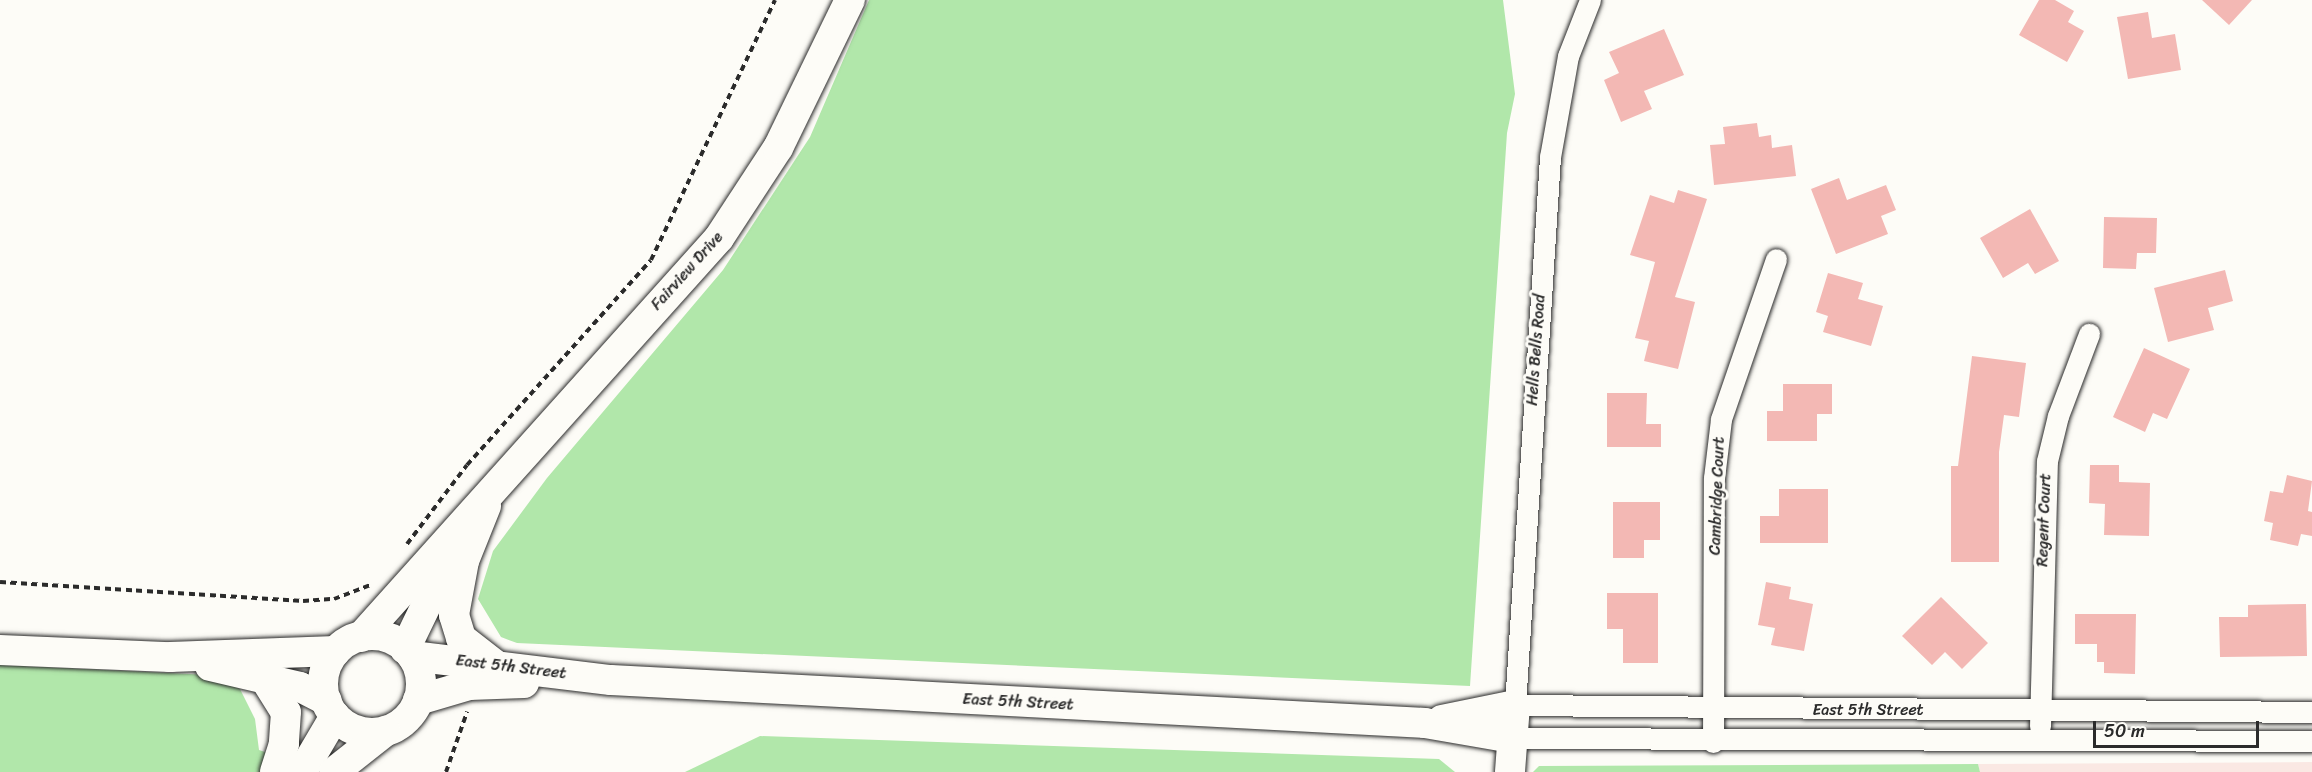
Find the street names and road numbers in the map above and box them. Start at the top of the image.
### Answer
street label: Fairview Drive [647,228,727,314]
street label: Hells Bells Road [1523,294,1549,406]
street label: Cambridge Court [1705,436,1729,556]
street label: Regent Court [2033,473,2055,567]
street label: East 5th Street [455,651,567,683]
street label: East 5th Street [962,690,1074,714]
street label: East 5th Street [1812,700,1924,720]

